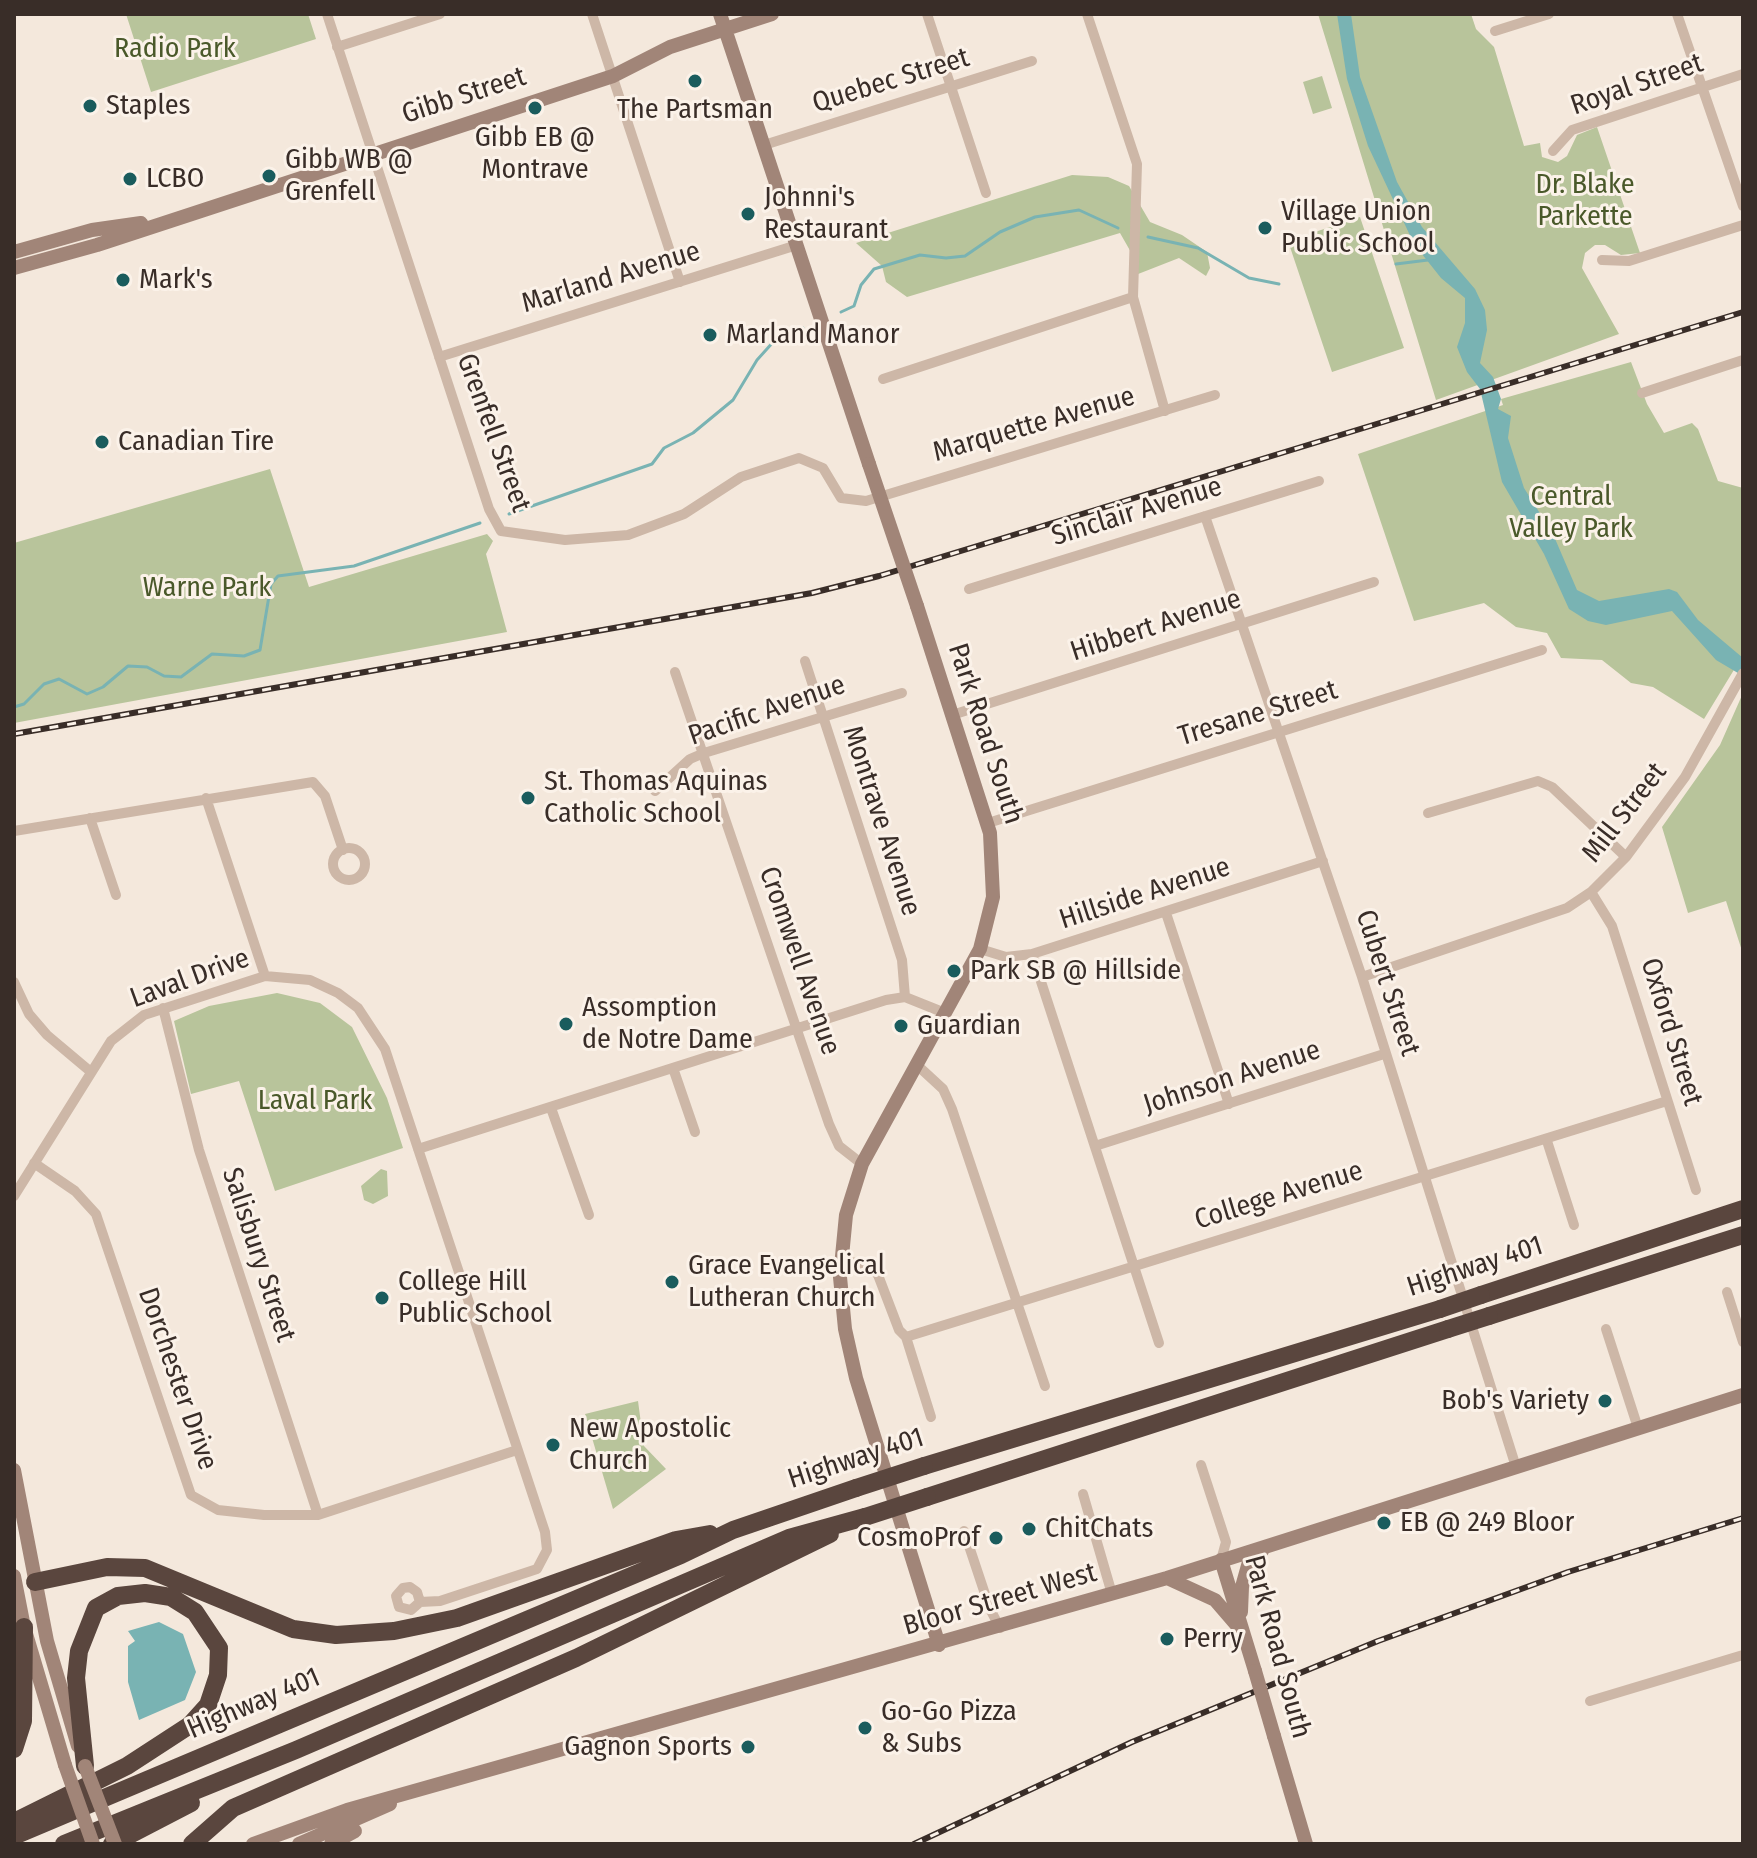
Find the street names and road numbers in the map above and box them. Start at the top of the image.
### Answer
street label: Quebec Street [809,41,973,121]
street label: Royal Street [1566,47,1708,123]
street label: Gibb Street [398,60,530,132]
street label: Marland Avenue [518,235,704,321]
street label: Grenfell Street [449,349,537,517]
street label: Marquette Avenue [929,380,1139,470]
street label: Sinclair Avenue [1048,470,1226,554]
street label: Hibbert Avenue [1066,583,1246,669]
street label: Park Road South [940,639,1030,829]
street label: Pacific Avenue [684,669,850,753]
street label: Tresane Street [1174,674,1342,754]
street label: Montrave Avenue [834,722,928,920]
street label: Mill Street [1576,756,1674,870]
street label: Hillside Avenue [1055,851,1235,937]
street label: Cromwell Avenue [751,863,847,1059]
street label: Cubert Street [1348,906,1426,1060]
street label: Laval Drive [126,942,254,1016]
street label: Oxford Street [1633,954,1709,1110]
street label: Johnson Avenue [1139,1034,1325,1122]
street label: College Avenue [1191,1154,1367,1238]
street label: Salisbury Street [214,1164,302,1346]
street label: Highway 401 [1403,1229,1547,1305]
street label: Dorchester Drive [130,1283,224,1475]
street label: Highway 401 [784,1421,928,1497]
street label: Park Road South [1236,1552,1318,1742]
street label: Bloor Street West [900,1556,1100,1644]
street label: Highway 401 [183,1661,325,1747]

